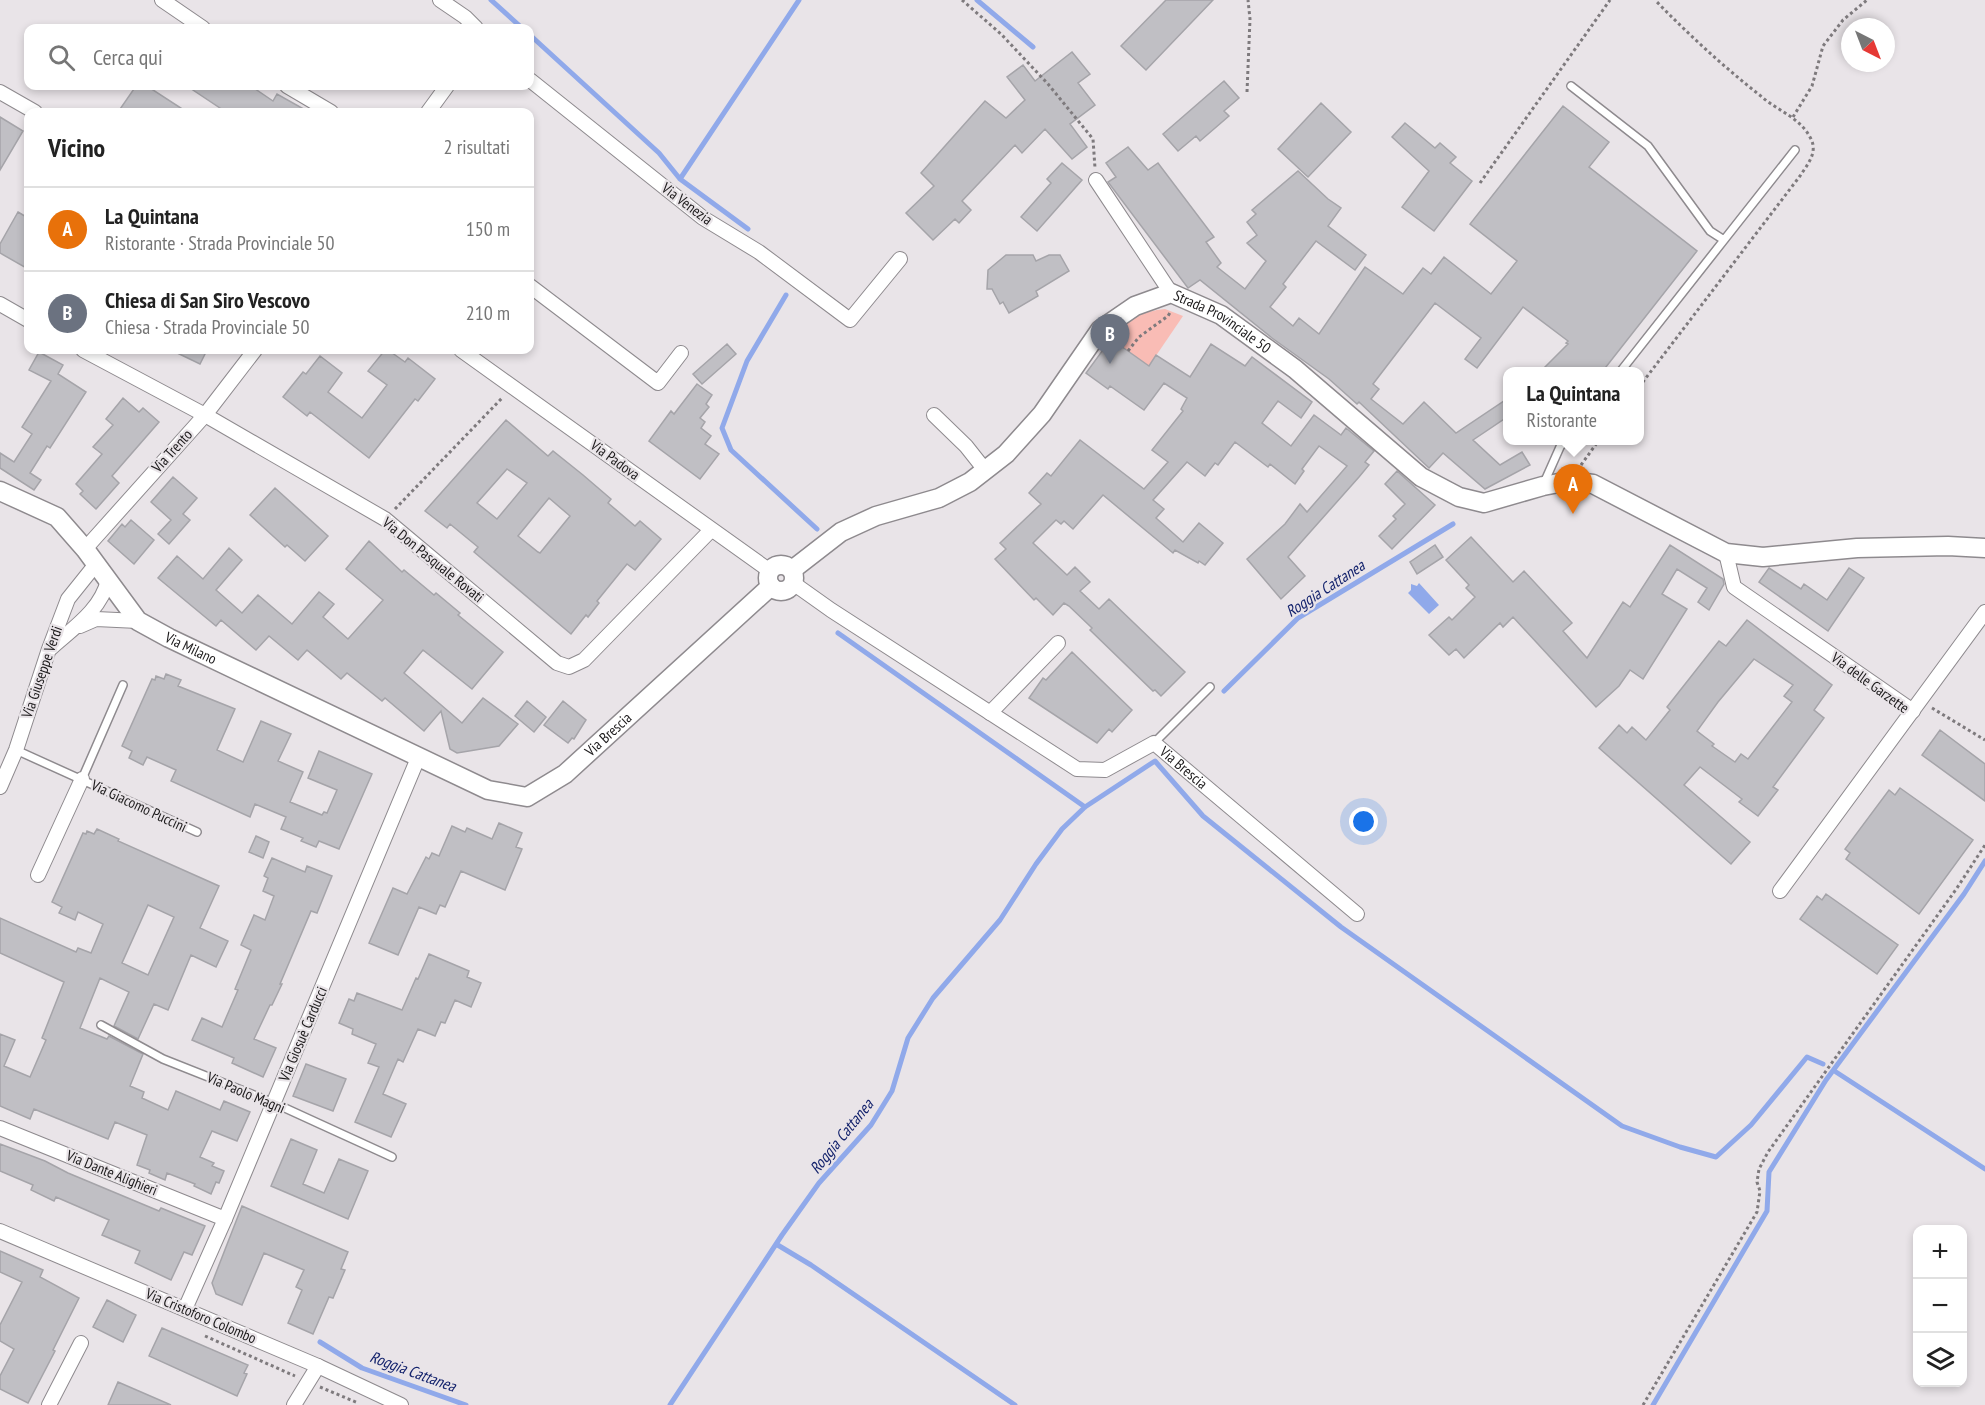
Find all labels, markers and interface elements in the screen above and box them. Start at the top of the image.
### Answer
north arrow [1841,18,1895,72]
search box [24,24,534,90]
icon: search [45,41,78,74]
text: Cerca qui [93,43,163,71]
text: Vicino [48,131,105,164]
text: 2 risultati [444,134,510,160]
street label: Via Venezia [657,178,716,229]
text: La Quintana [105,202,199,230]
text: A [62,216,73,242]
text: 150 m [466,216,510,242]
text: Ristorante · Strada Provinciale 50 [105,230,335,256]
street label: Strada Provinciale 50 [1171,285,1275,357]
text: Chiesa di San Siro Vescovo [105,286,310,314]
text: B [63,300,72,326]
text: 210 m [466,300,510,326]
text: Chiesa · Strada Provinciale 50 [105,314,309,340]
pin: B [1090,314,1130,364]
popup [1503,367,1644,445]
text: La Quintana [1527,379,1620,407]
text: Ristorante [1527,407,1597,433]
street label: Via Trento [147,425,196,477]
street label: Via Padova [586,435,644,484]
pin: A [1554,464,1592,514]
street label: Via Don Pasquale Rovati [378,512,488,606]
water label: Roggia Cattanea [1282,554,1369,621]
street label: Via Giuseppe Verdi [17,623,66,721]
street label: Via Milano [161,627,220,668]
street label: Via delle Garzette [1827,647,1913,717]
street label: Via Brescia [580,708,635,761]
street label: Via Brescia [1155,741,1212,793]
street label: Via Giacomo Puccini [87,775,190,836]
your location [1349,807,1378,836]
street label: Via Giosuè Carducci [274,984,331,1085]
street label: Via Paolo Magni [203,1067,288,1118]
water label: Roggia Cattanea [805,1094,878,1177]
street label: Via Dante Alighieri [63,1145,161,1199]
map controls [1913,1225,1967,1387]
button: + [1913,1225,1967,1279]
button: − [1913,1279,1967,1333]
street label: Via Cristoforo Colombo [142,1283,259,1347]
button: layers [1913,1333,1967,1387]
water label: Roggia Cattanea [367,1346,460,1396]

